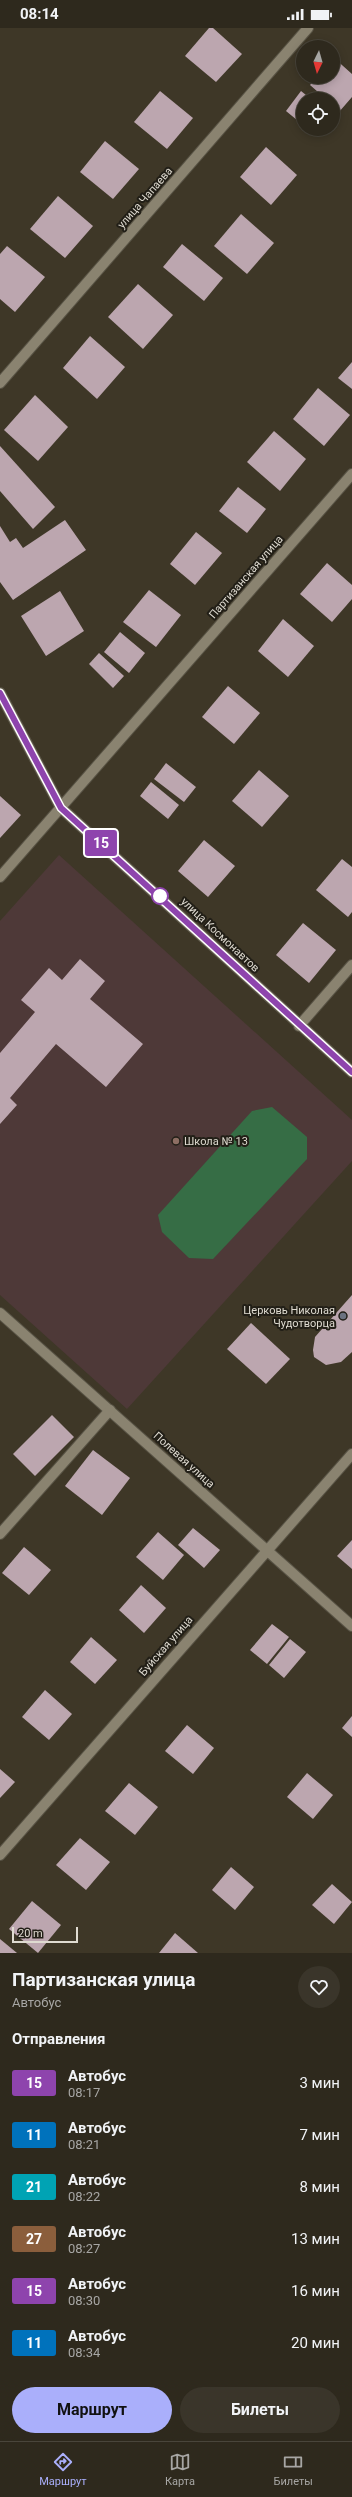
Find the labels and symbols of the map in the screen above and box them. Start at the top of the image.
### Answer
north arrow [296,40,340,84]
street label: улица Чапаева [115,165,175,231]
street label: Партизанская улица [206,533,286,621]
line badge: 15 [83,830,119,856]
unlabelled marker [151,887,169,905]
street label: улица Космонавтов [178,895,262,975]
place label: Школа № 13 [184,1135,248,1148]
marker: Школа № 13 [171,1136,181,1146]
place label: Церковь Николая Чудотворца [243,1304,335,1330]
marker: Церковь Николая Чудотворца [338,1311,348,1321]
street label: Полевая улица [151,1429,217,1491]
street label: Буйская улица [136,1613,196,1679]
scale bar [12,1925,78,1944]

